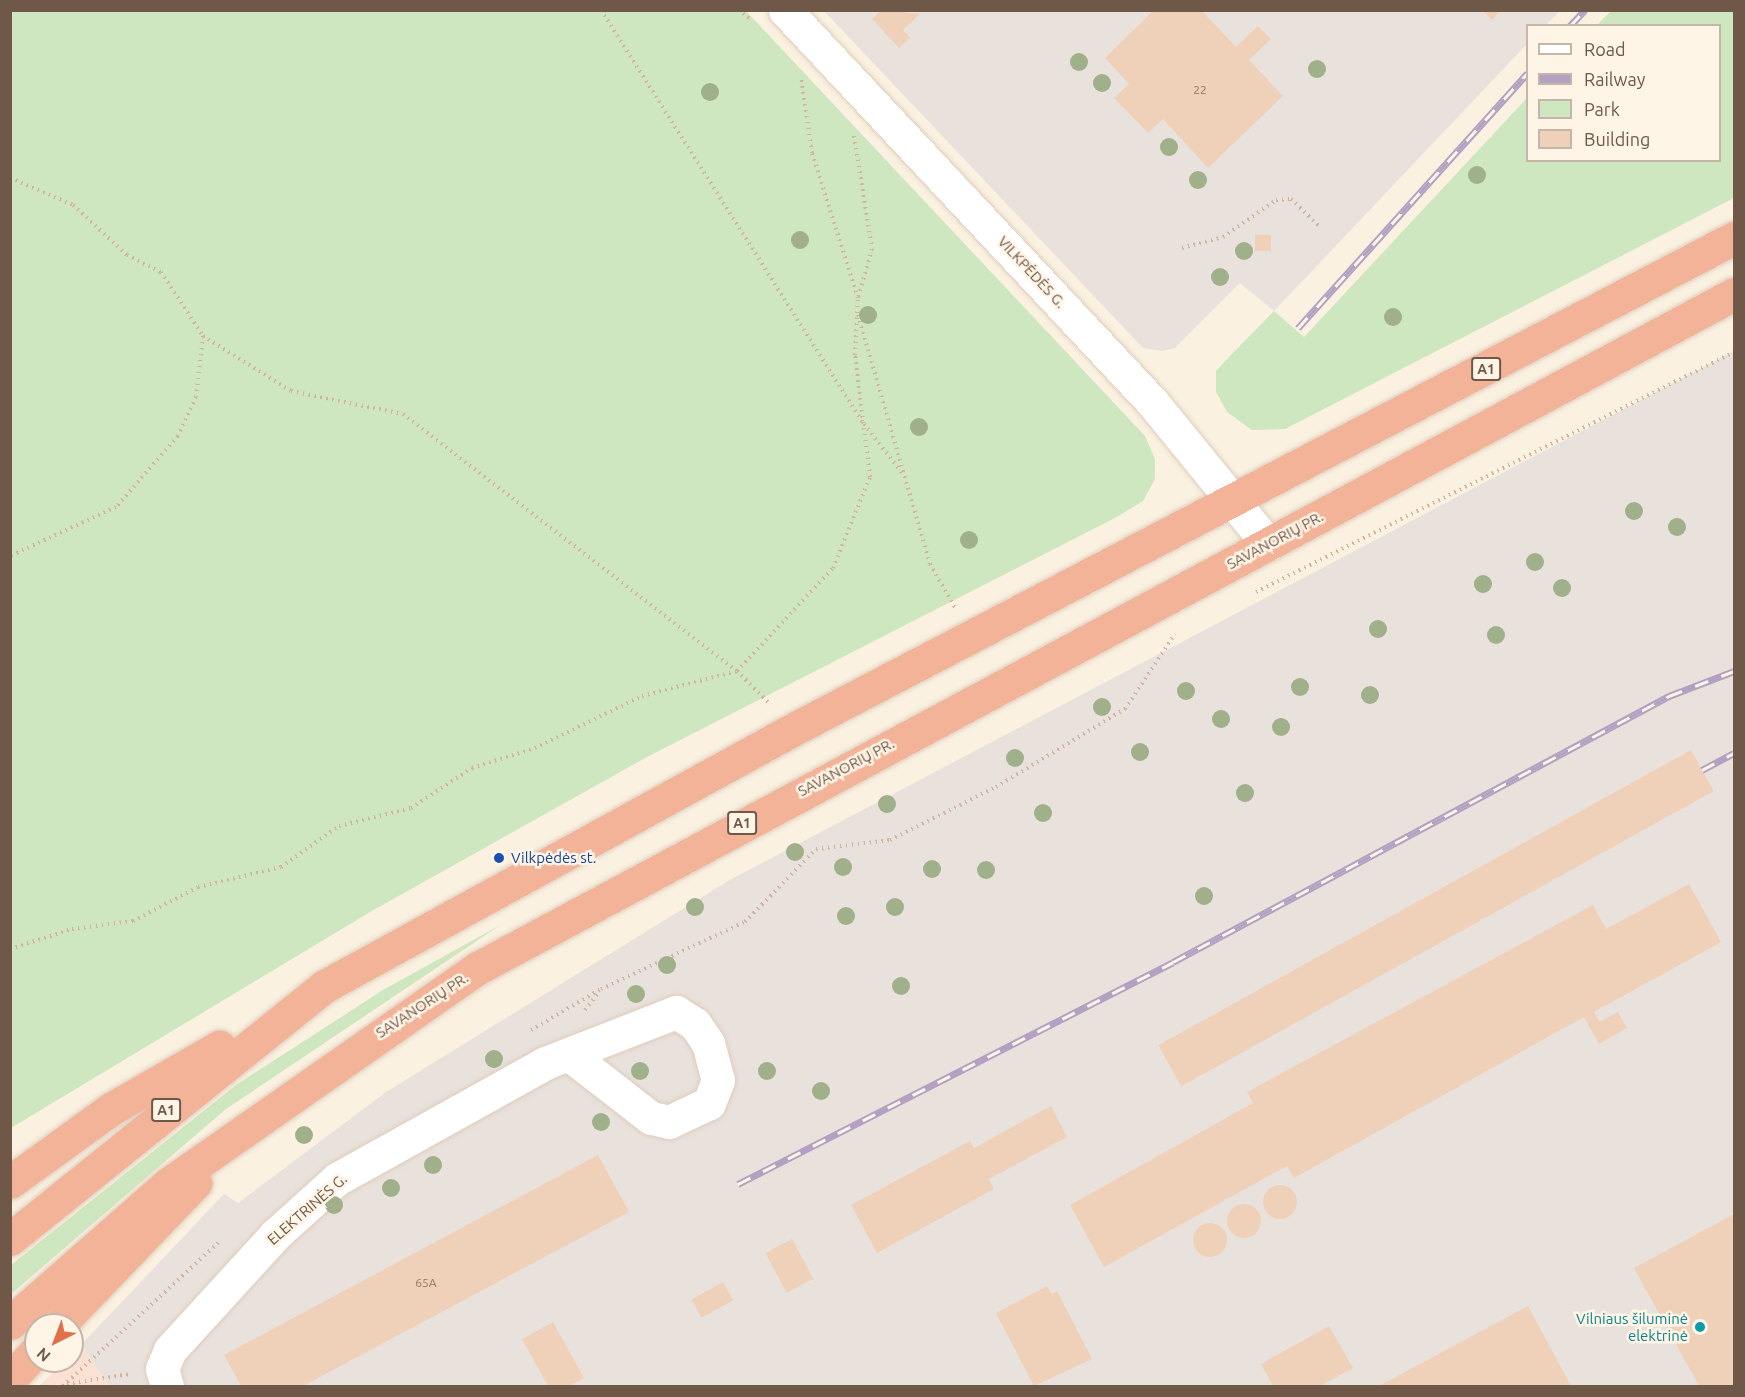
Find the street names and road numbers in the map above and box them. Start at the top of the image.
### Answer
street label: VILKPĖDĖS G. [994,232,1070,312]
road number: A1 [1471,358,1501,380]
street label: SAVANORIŲ PR. [1224,507,1326,573]
street label: SAVANORIŲ PR. [795,734,897,800]
road number: A1 [727,812,757,834]
street label: SAVANORIŲ PR. [372,968,472,1042]
road number: A1 [151,1099,181,1121]
street label: ELEKTRINĖS G. [263,1169,351,1249]

